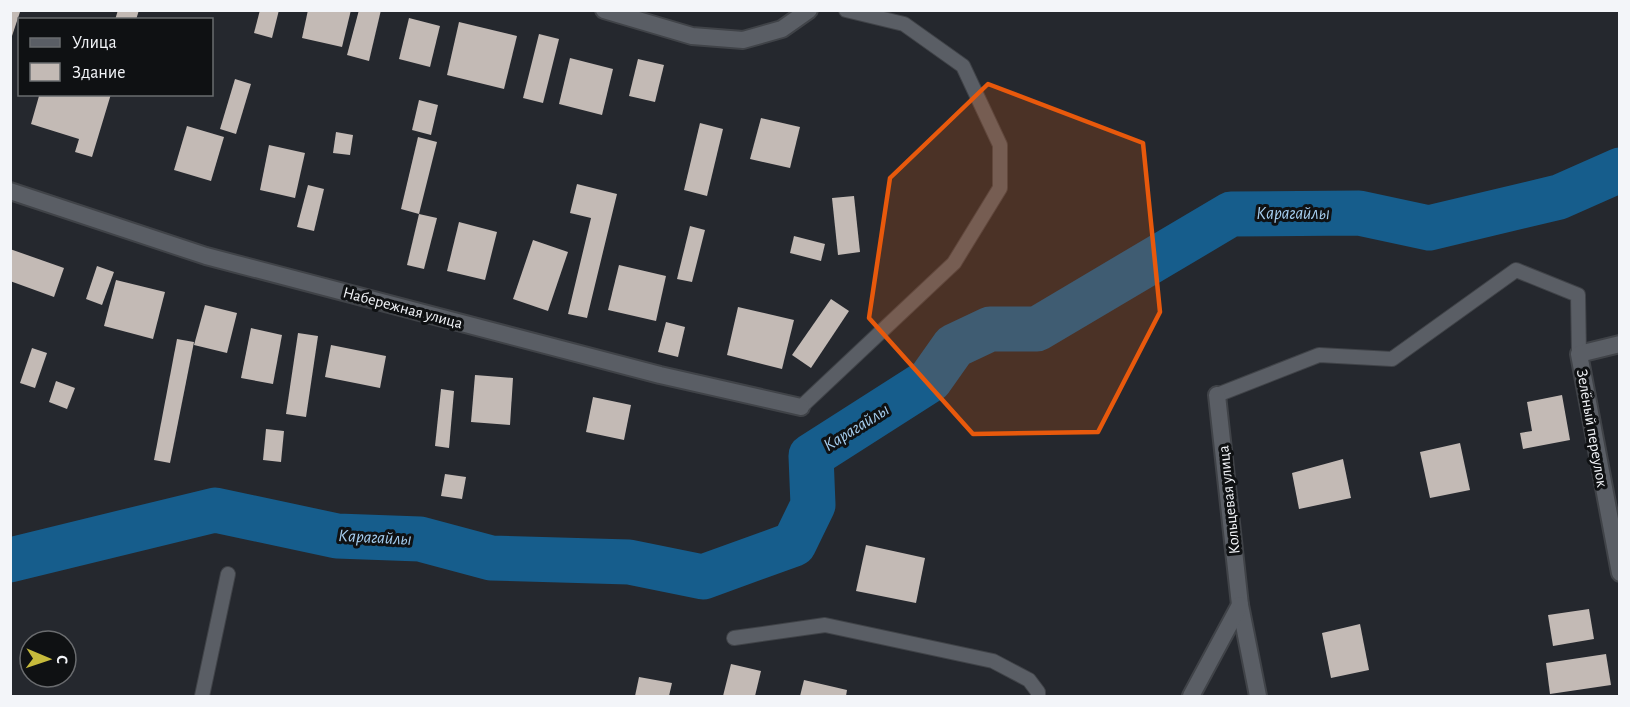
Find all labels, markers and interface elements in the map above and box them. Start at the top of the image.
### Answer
legend [18,18,213,96]
text: Улица [72,34,117,52]
text: Здание [72,64,126,82]
water label: Карагайлы [1256,205,1330,223]
street label: Набережная улица [341,284,464,333]
street label: Зелёный переулок [1573,368,1610,489]
water label: Карагайлы [821,401,892,455]
street label: Кольцевая улица [1215,445,1244,555]
water label: Карагайлы [338,527,412,549]
north arrow [18,629,78,689]
text: С [54,655,70,664]

